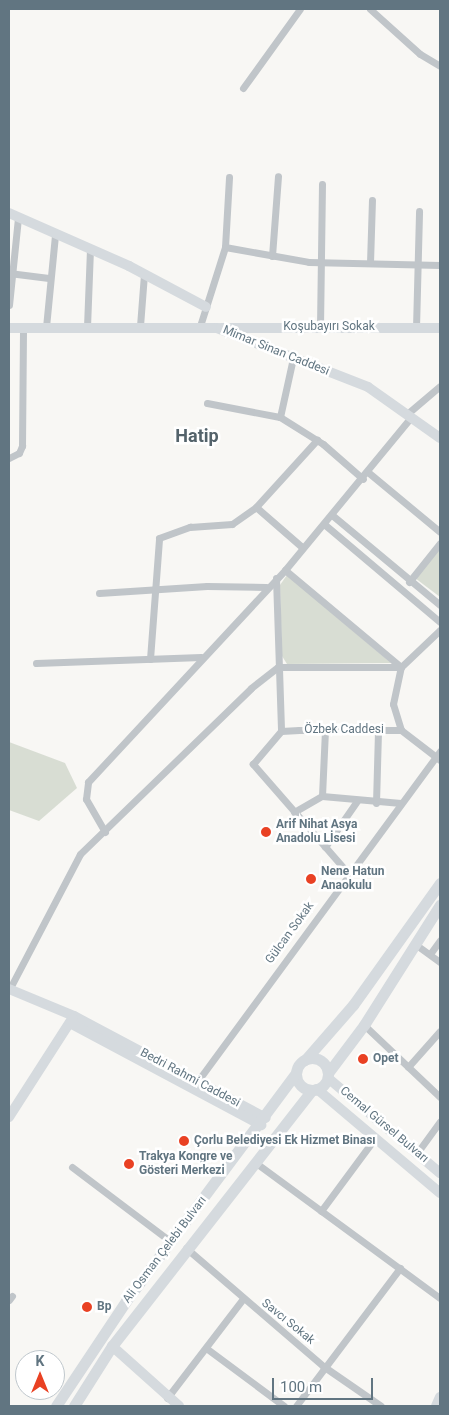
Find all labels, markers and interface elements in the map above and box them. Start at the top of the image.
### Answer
street label: Koşubayırı Sokak [283,320,375,334]
street label: Mimar Sinan Caddesi [221,323,331,379]
district label: Hatip [175,425,219,447]
street label: Özbek Caddesi [304,723,384,737]
place label: Arif Nihat Asya Anadolu Lİsesi [276,818,357,846]
marker: Arif Nihat Asya Anadolu Lİsesi [260,826,272,838]
place label: Nene Hatun Anaokulu [321,865,385,893]
marker: Nene Hatun Anaokulu [305,873,317,885]
street label: Gülcan Sokak [263,899,317,967]
street label: Bedri Rahmi Caddesi [138,1046,242,1110]
place label: Opet [373,1052,399,1066]
marker: Opet [357,1053,369,1065]
street label: Cemal Gürsel Bulvarı [337,1084,431,1166]
place label: Çorlu Belediyesi Ek Hizmet Binası [194,1134,376,1148]
marker: Çorlu Belediyesi Ek Hizmet Binası [178,1135,190,1147]
place label: Trakya Kongre ve Gösteri Merkezi [139,1150,232,1178]
marker: Trakya Kongre ve Gösteri Merkezi [123,1158,135,1170]
street label: Ali Osman Çelebi Bulvarı [120,1194,210,1306]
street label: Savcı Sokak [259,1296,317,1348]
place label: Bp [97,1300,111,1314]
marker: Bp [81,1301,93,1313]
north arrow [15,1350,65,1400]
text: K [36,1353,44,1369]
scale bar [274,1368,375,1400]
text: 100 m [280,1378,322,1396]

